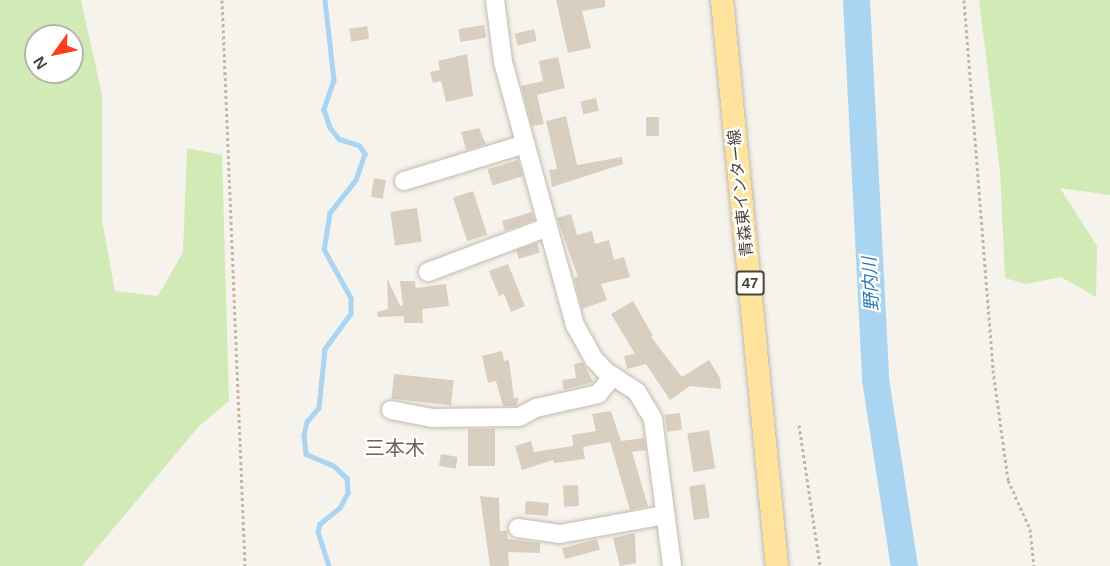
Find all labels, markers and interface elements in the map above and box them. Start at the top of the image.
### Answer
north arrow [24,24,84,84]
text: N [30,54,50,72]
street label: 青森東インター線 [725,128,757,258]
water label: 野内川 [859,256,883,312]
road number: 47 [735,271,765,295]
district label: 三本木 [365,436,425,460]

